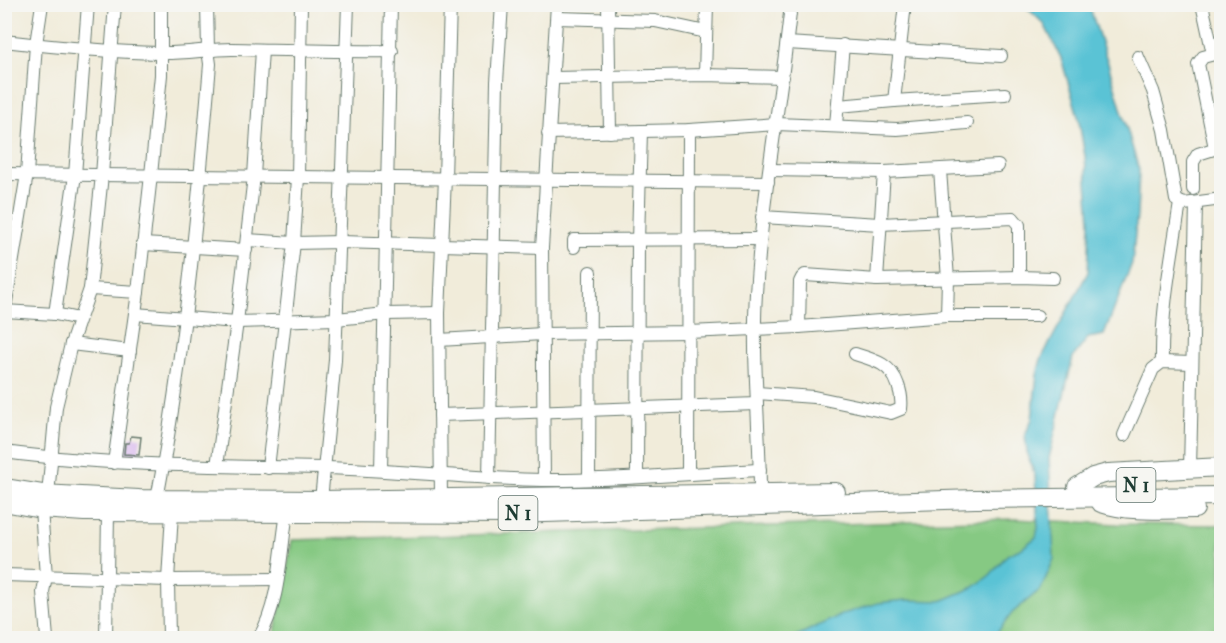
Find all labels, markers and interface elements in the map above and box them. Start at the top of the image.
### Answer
road number: N 1 [1116,468,1156,502]
road number: N 1 [498,496,538,530]

